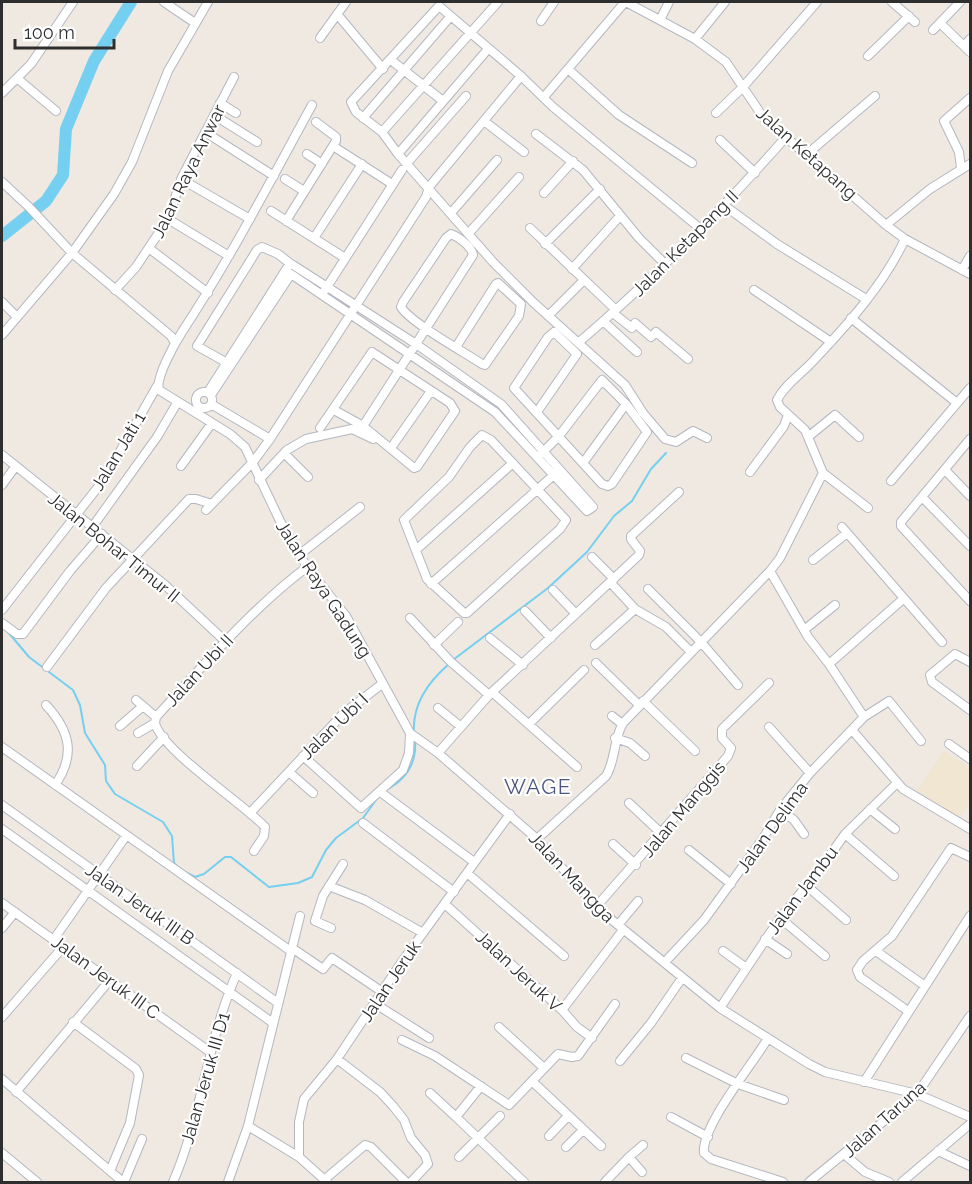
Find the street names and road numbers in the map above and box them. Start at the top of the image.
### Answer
street label: Jalan Raya Anwar [147,100,230,241]
street label: Jalan Ketapang [752,102,862,204]
street label: Jalan Ketapang II [628,186,742,300]
street label: Jalan Jati 1 [86,408,150,494]
street label: Jalan Bohar Timur II [44,488,184,606]
street label: Jalan Raya Gadung [272,516,376,662]
street label: Jalan Ubi II [161,630,237,710]
street label: Jalan Ubi I [296,689,372,763]
street label: Jalan Manggis [637,756,729,861]
street label: Jalan Delima [732,778,812,876]
street label: Jalan Mangga [525,827,619,927]
street label: Jalan Jambu [762,842,842,938]
street label: Jalan Jeruk III B [82,859,198,949]
street label: Jalan Jeruk V [472,926,566,1016]
street label: Jalan Jeruk III C [48,931,164,1023]
street label: Jalan Jeruk [355,936,425,1026]
street label: Jalan Jeruk III D1 [176,1009,234,1146]
street label: Jalan Taruna [838,1076,930,1162]

